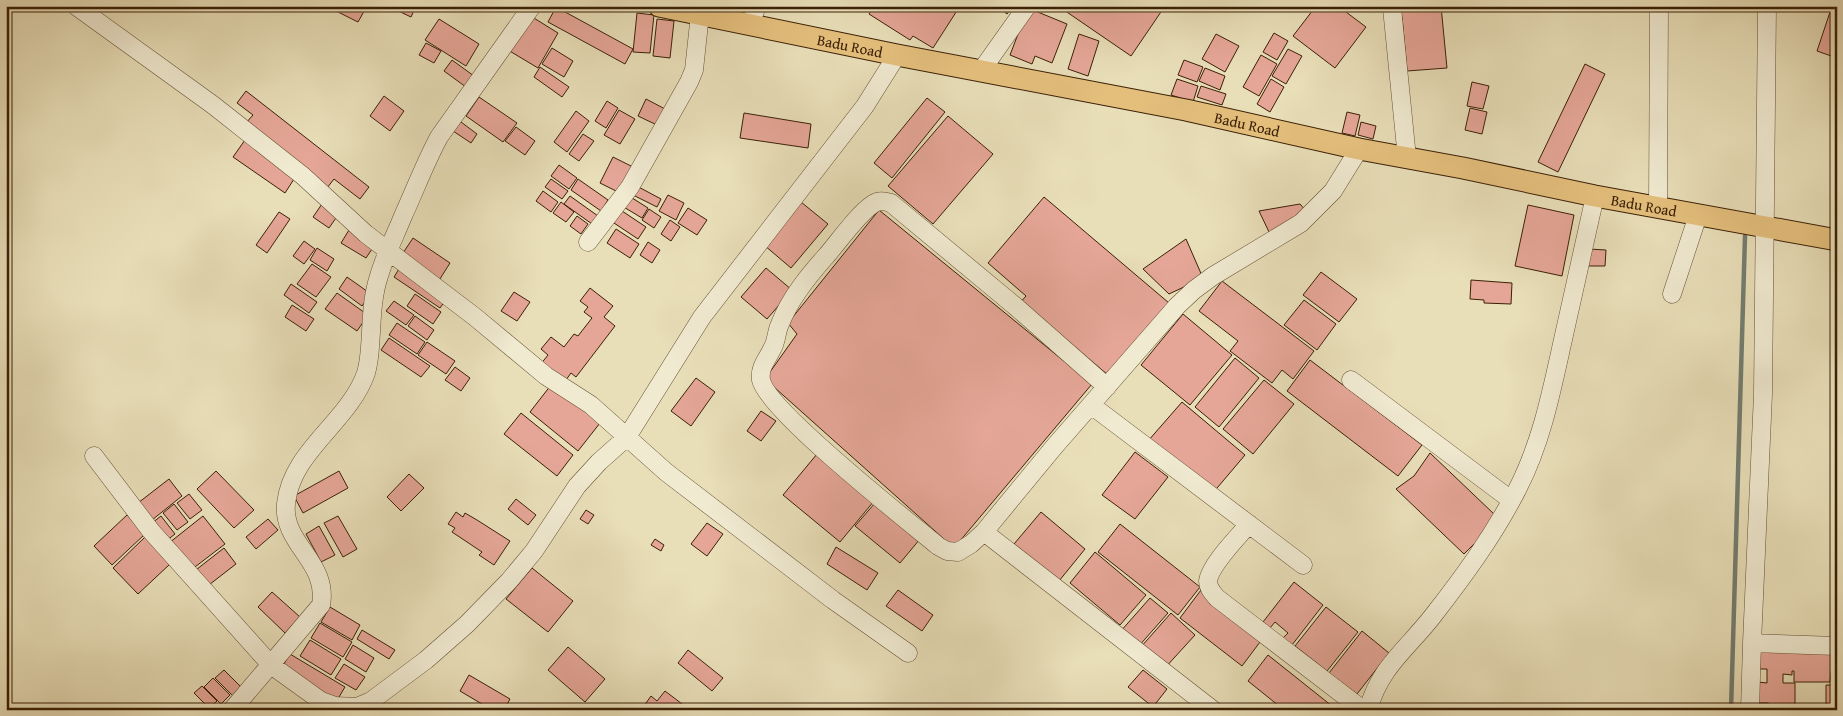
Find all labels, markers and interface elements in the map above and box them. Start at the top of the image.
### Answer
street label: Badu Road [815,28,885,62]
street label: Badu Road [1213,106,1282,141]
street label: Badu Road [1609,189,1679,221]

